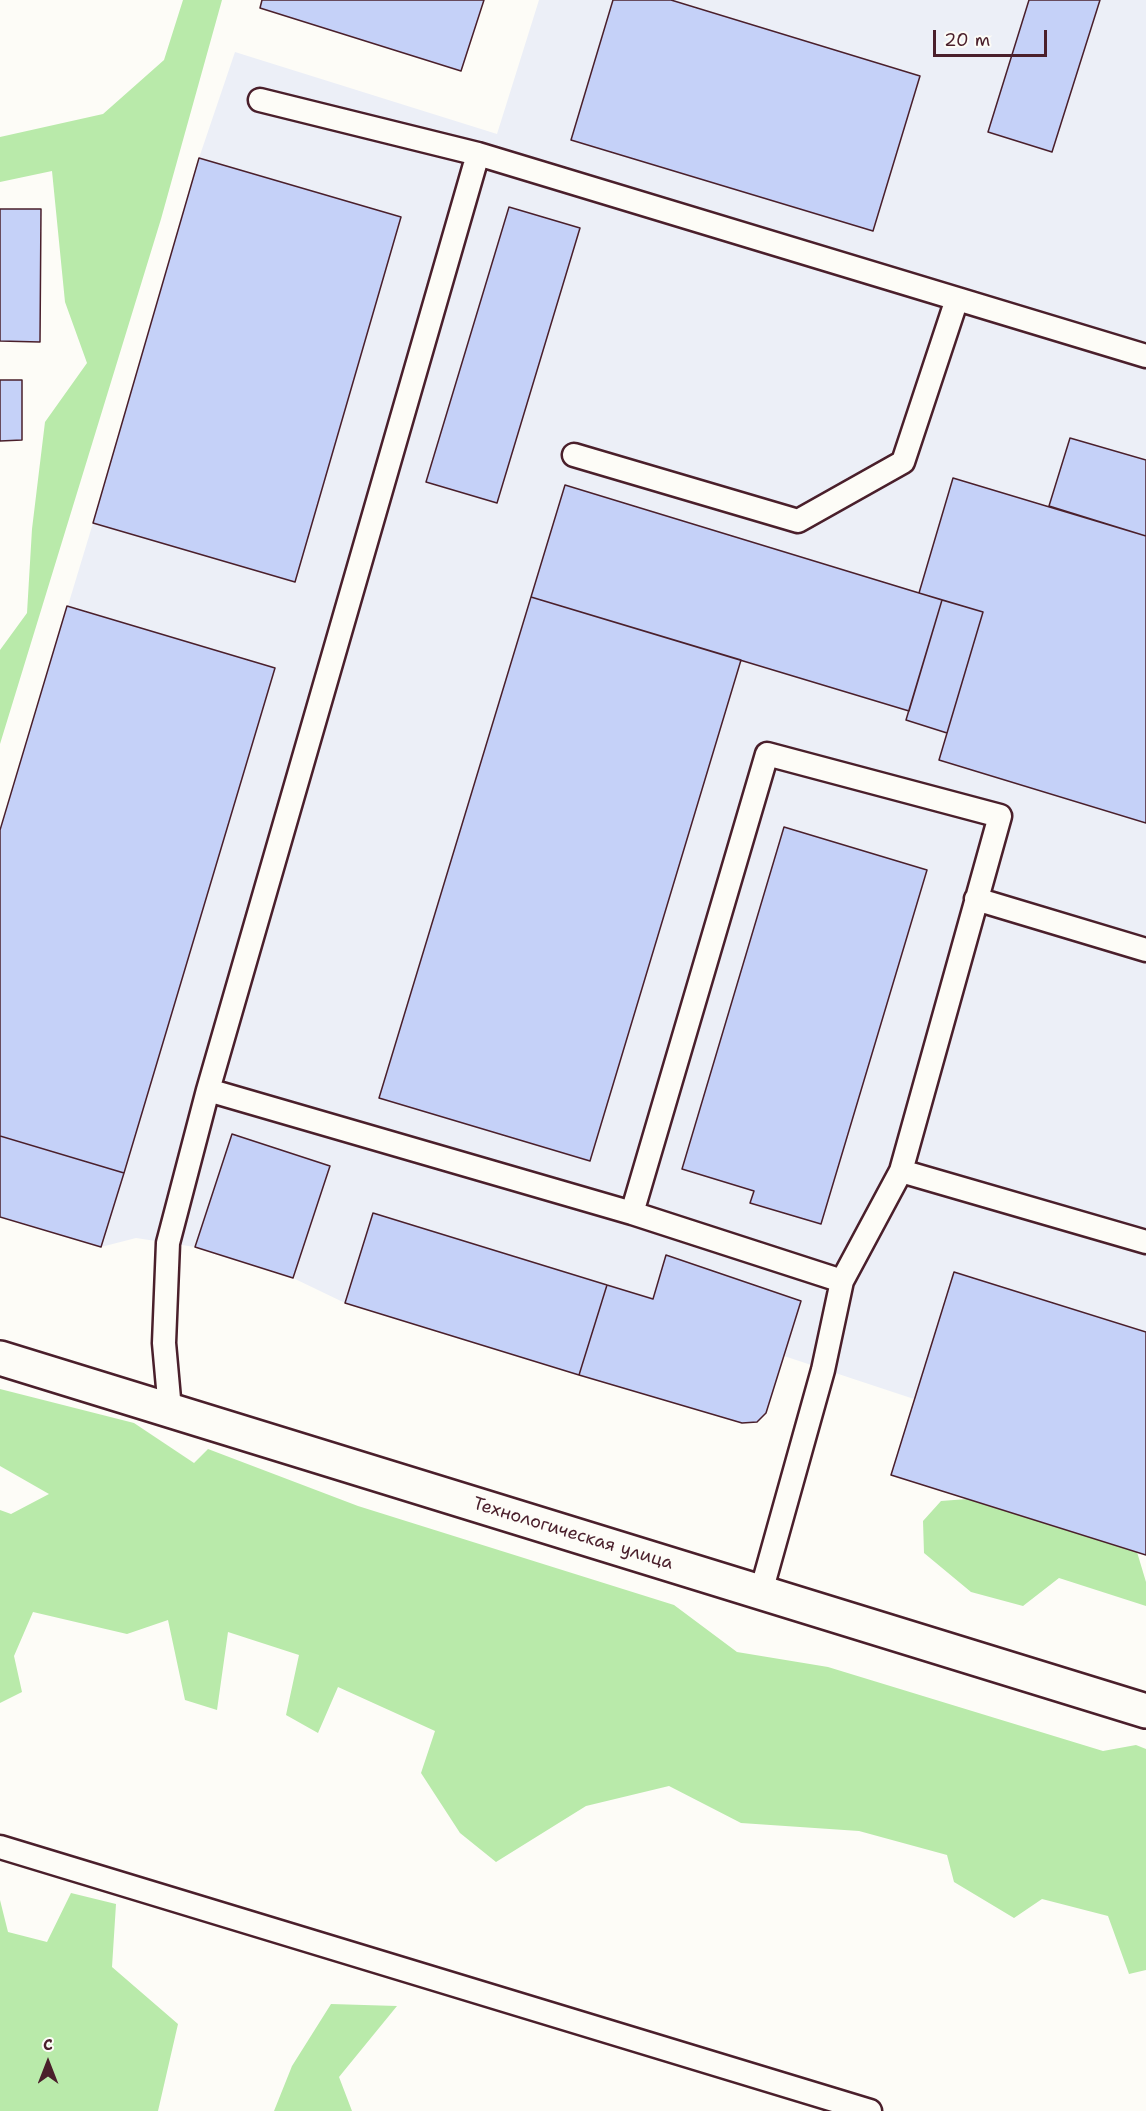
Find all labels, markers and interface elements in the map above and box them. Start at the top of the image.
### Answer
scale bar [936,18,1050,56]
text: 20 m [944,28,990,52]
street label: Технологическая улица [470,1493,676,1575]
north arrow [18,2033,78,2093]
text: С [43,2034,53,2055]

